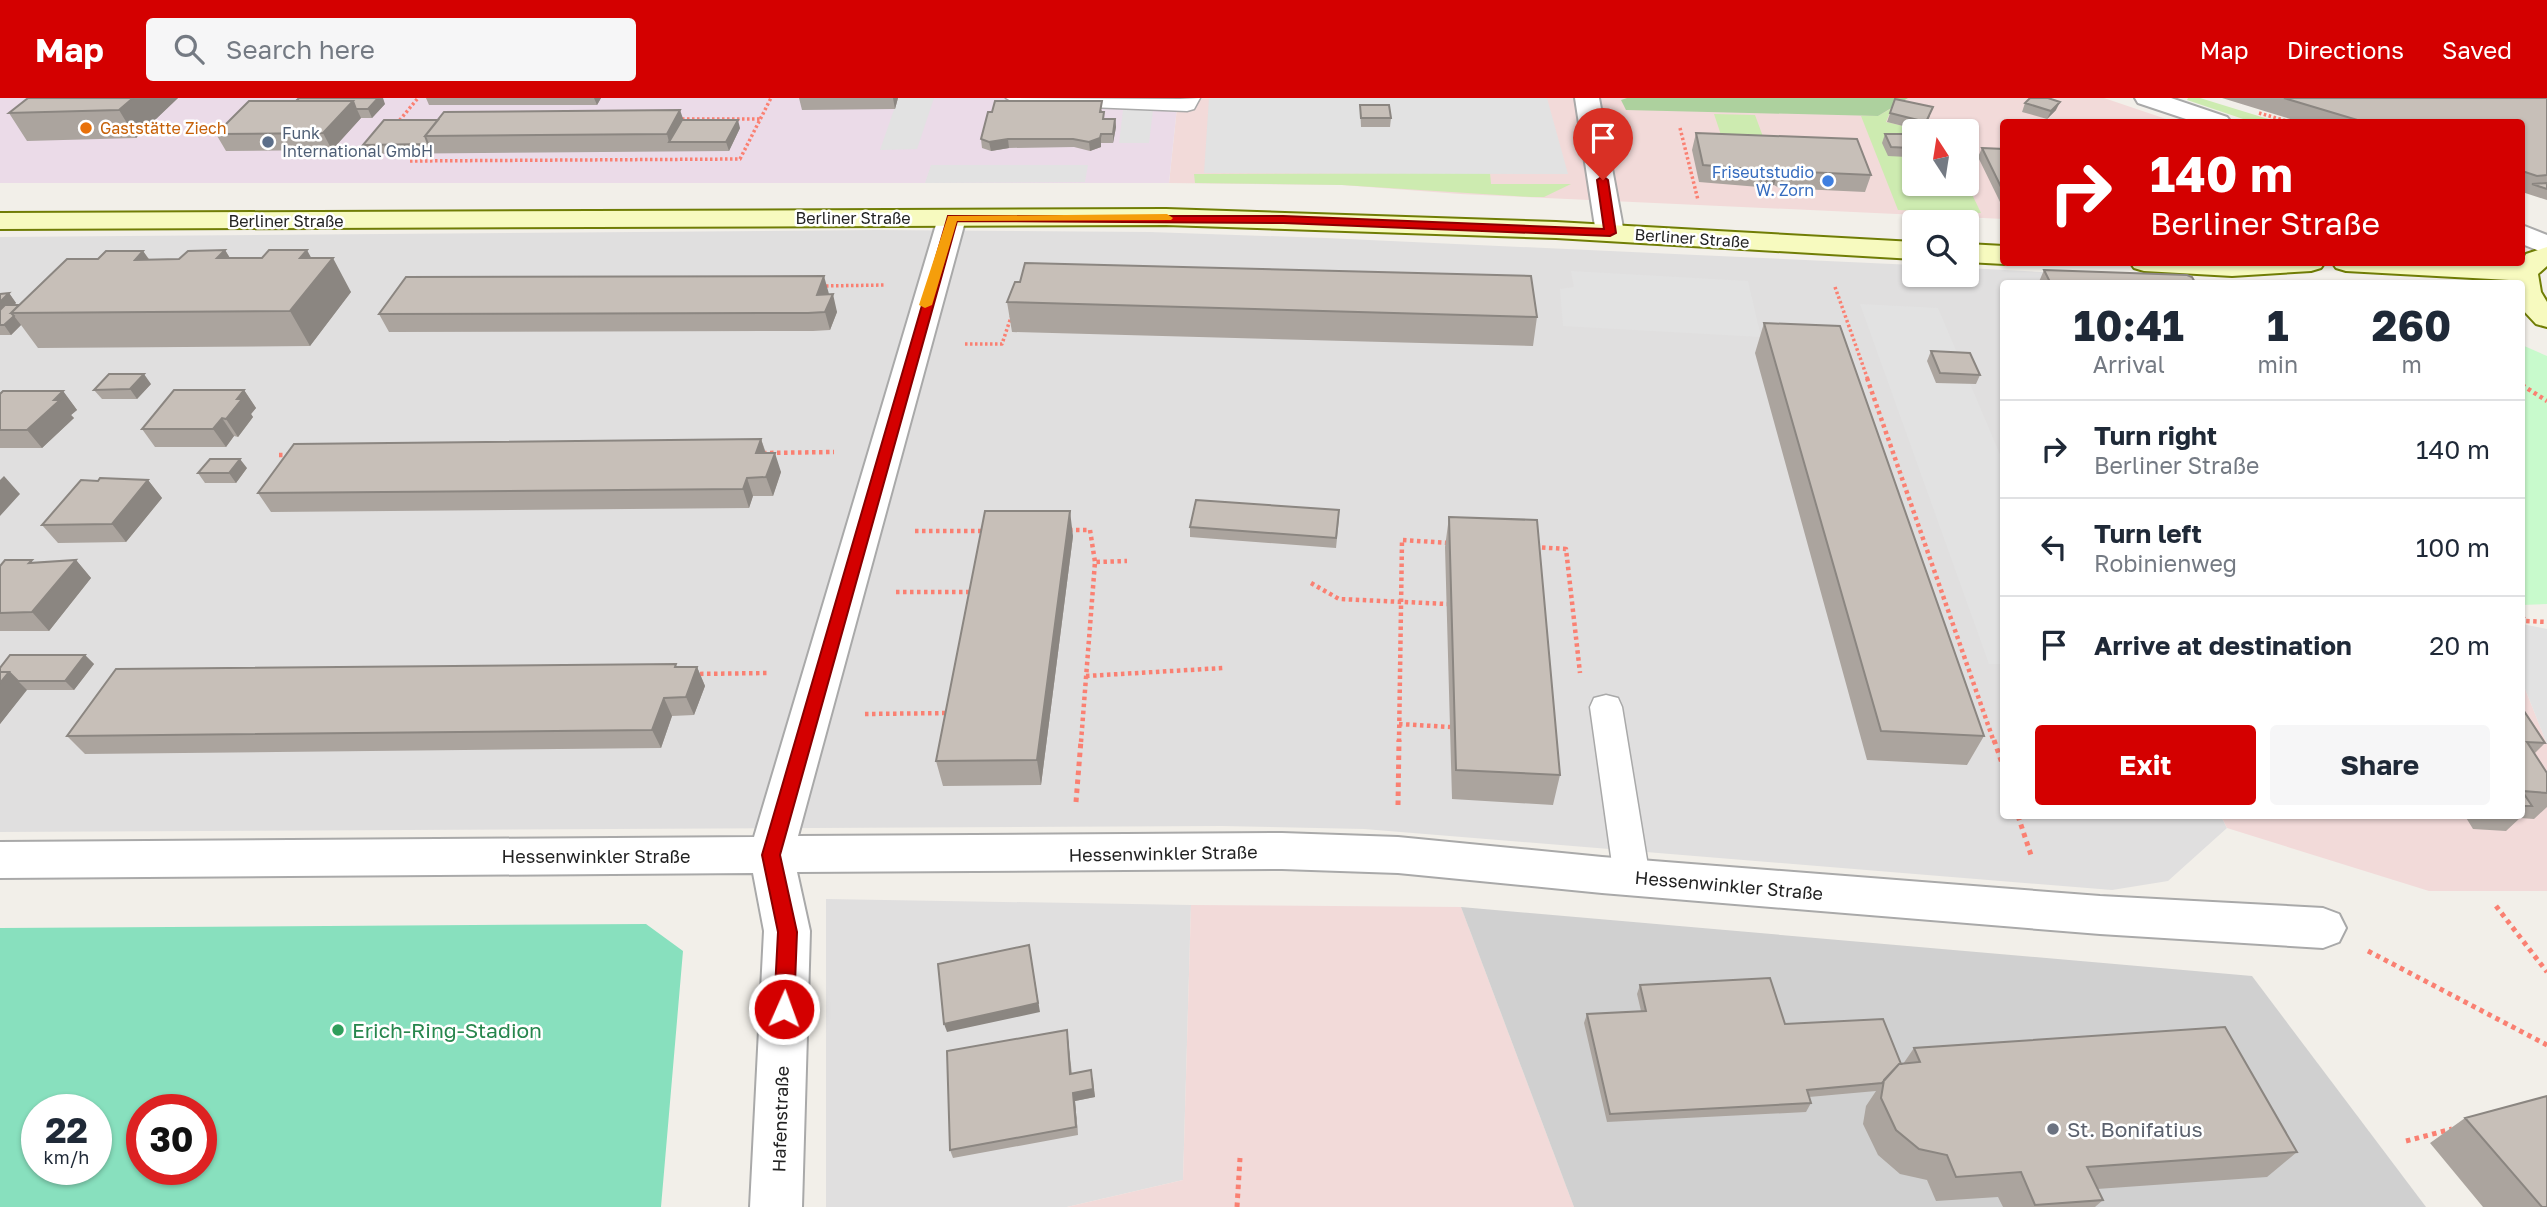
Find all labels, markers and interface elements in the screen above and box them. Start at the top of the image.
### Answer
search box [146,18,636,81]
text: Map [35,30,104,69]
icon: search [170,30,208,68]
text: Search here [226,34,375,65]
text: Map [2200,35,2249,64]
text: Directions [2287,35,2404,64]
text: Saved [2442,35,2512,64]
pin [1573,108,1633,180]
place label: Gaststätte Ziech [100,118,227,138]
icon: arrive [1584,119,1622,157]
north arrow [1902,119,1979,196]
map controls [1902,119,1979,287]
marker: Gaststätte Ziech [78,120,94,136]
place label: Funk International GmbH [282,123,433,161]
marker: Funk International GmbH [260,134,276,150]
text: 140 m [2150,144,2293,203]
icon: right [2035,147,2126,238]
place label: Friseutstudio W. Zorn [1712,162,1814,200]
marker: Friseutstudio W. Zorn [1820,173,1836,189]
text: Berliner Straße [2150,204,2380,242]
street label: Berliner Straße [795,208,911,228]
button: search [1902,210,1979,287]
street label: Berliner Straße [228,211,344,231]
street label: Berliner Straße [1634,224,1750,252]
text: 10:41 [2074,300,2184,350]
text: 1 [2267,300,2289,350]
text: 260 [2372,300,2451,350]
text: Arrival [2093,350,2165,378]
text: min [2257,350,2298,378]
text: m [2401,350,2422,378]
text: Turn right [2094,420,2217,451]
icon: right [2035,430,2073,468]
text: 140 m [2416,434,2490,465]
text: Berliner Straße [2094,451,2259,479]
text: Turn left [2094,518,2202,549]
icon: left [2035,528,2073,566]
text: 100 m [2416,532,2490,563]
text: Robinienweg [2094,549,2237,577]
icon: arrive [2035,626,2073,664]
text: Arrive at destination [2094,630,2352,661]
text: 20 m [2429,630,2490,661]
button: Exit [2035,725,2256,805]
button: Share [2270,725,2490,805]
street label: Hessenwinkler Straße [1068,840,1258,866]
street label: Hessenwinkler Straße [502,845,690,867]
street label: Hessenwinkler Straße [1634,866,1824,904]
position arrow [747,972,821,1046]
place label: Erich-Ring-Stadion [352,1017,542,1043]
marker: Erich-Ring-Stadion [330,1022,346,1038]
street label: Hafenstraße [767,1065,793,1173]
speed limit sign: 30 [126,1094,217,1185]
text: 22 [45,1109,88,1151]
place label: St. Bonifatius [2067,1116,2203,1142]
marker: St. Bonifatius [2045,1121,2061,1137]
text: km/h [44,1146,89,1168]

